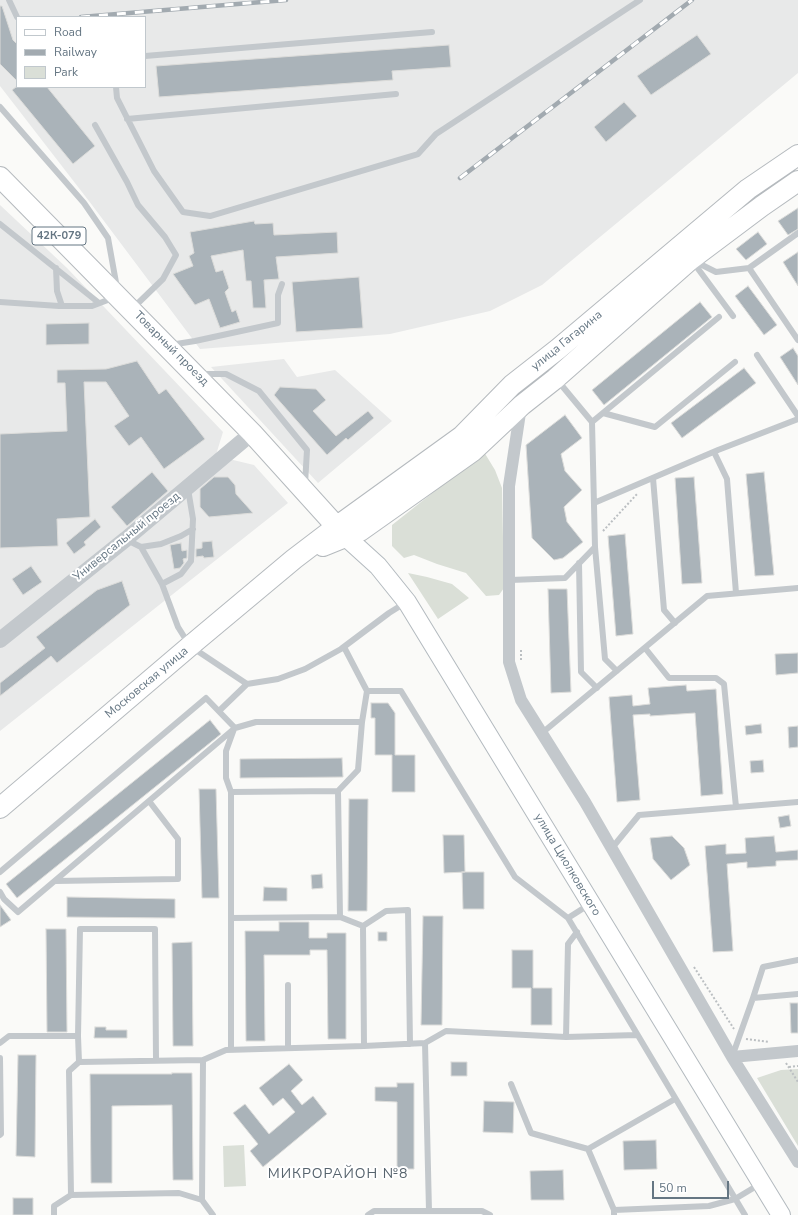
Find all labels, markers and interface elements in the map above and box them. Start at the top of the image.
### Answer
legend [16,16,146,88]
text: Road [54,24,82,40]
text: Railway [54,44,97,60]
text: Park [54,64,78,80]
road number: 42К-079 [32,227,86,245]
street label: улица Гагарина [529,308,605,374]
street label: Товарный проезд [131,309,211,389]
street label: Универсальный проезд [71,489,183,585]
street label: Московская улица [103,644,191,722]
street label: улица Циолковского [531,811,603,919]
district label: МИКРОРАЙОН №8 [268,1167,408,1183]
scale bar [654,1173,731,1199]
text: 50 m [659,1180,687,1196]

